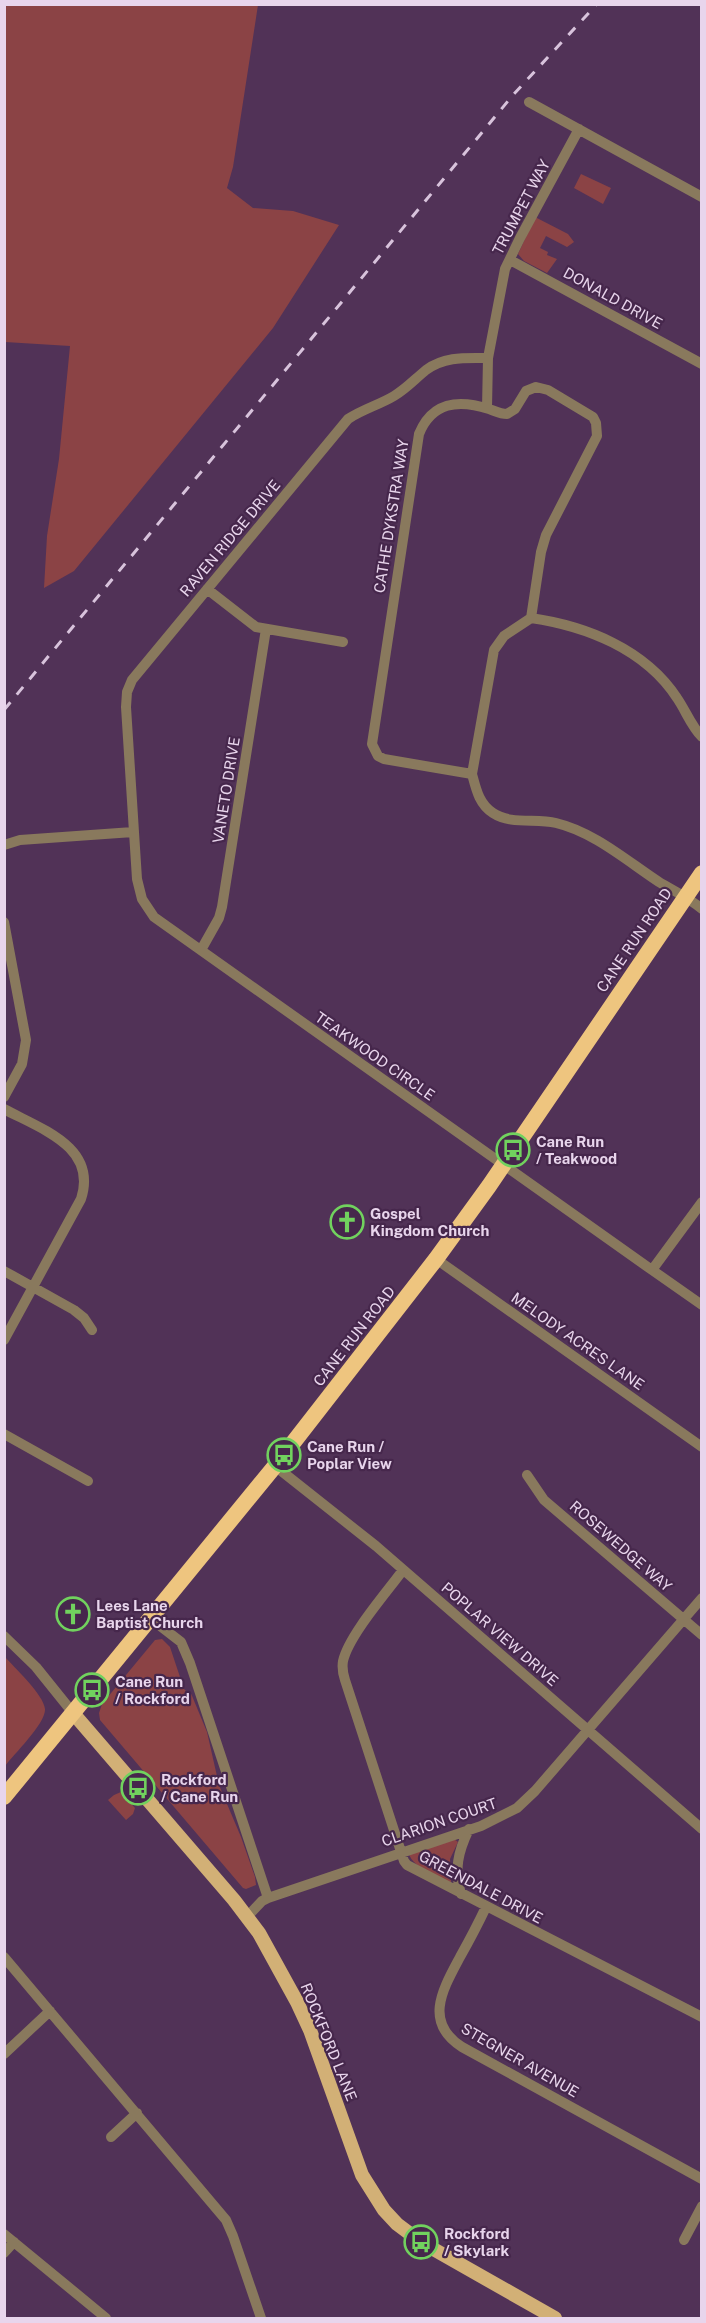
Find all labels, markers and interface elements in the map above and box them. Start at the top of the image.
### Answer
street label: TRUMPET WAY [489,157,553,257]
street label: DONALD DRIVE [561,264,665,332]
street label: CATHE DYKSTRA WAY [370,438,412,594]
street label: RAVEN RIDGE DRIVE [176,476,284,600]
street label: VANETO DRIVE [209,736,243,844]
street label: CANE RUN ROAD [593,885,675,995]
street label: TEAKWOOD CIRCLE [312,1008,438,1104]
bus stop icon: Cane Run / Teakwood [495,1132,531,1168]
place label: Cane Run / Teakwood [536,1133,617,1167]
church icon: Gospel Kingdom Church [329,1204,365,1240]
place label: Gospel Kingdom Church [370,1205,489,1239]
street label: CANE RUN ROAD [310,1283,398,1389]
street label: MELODY ACRES LANE [508,1289,648,1393]
bus stop icon: Cane Run / Poplar View [266,1437,302,1473]
place label: Cane Run / Poplar View [307,1438,392,1472]
street label: ROSEWEDGE WAY [567,1497,675,1595]
street label: POPLAR VIEW DRIVE [438,1579,562,1689]
church icon: Lees Lane Baptist Church [55,1596,91,1632]
place label: Lees Lane Baptist Church [96,1597,203,1631]
bus stop icon: Cane Run / Rockford [74,1672,110,1708]
place label: Cane Run / Rockford [115,1673,190,1707]
bus stop icon: Rockford / Cane Run [120,1770,156,1806]
place label: Rockford / Cane Run [161,1771,238,1805]
street label: CLARION COURT [379,1794,499,1850]
street label: GREENDALE DRIVE [416,1847,546,1927]
street label: ROCKFORD LANE [298,1981,360,2103]
street label: STEGNER AVENUE [458,2019,582,2101]
bus stop icon: Rockford / Skylark [403,2224,439,2260]
place label: Rockford / Skylark [444,2225,510,2259]

